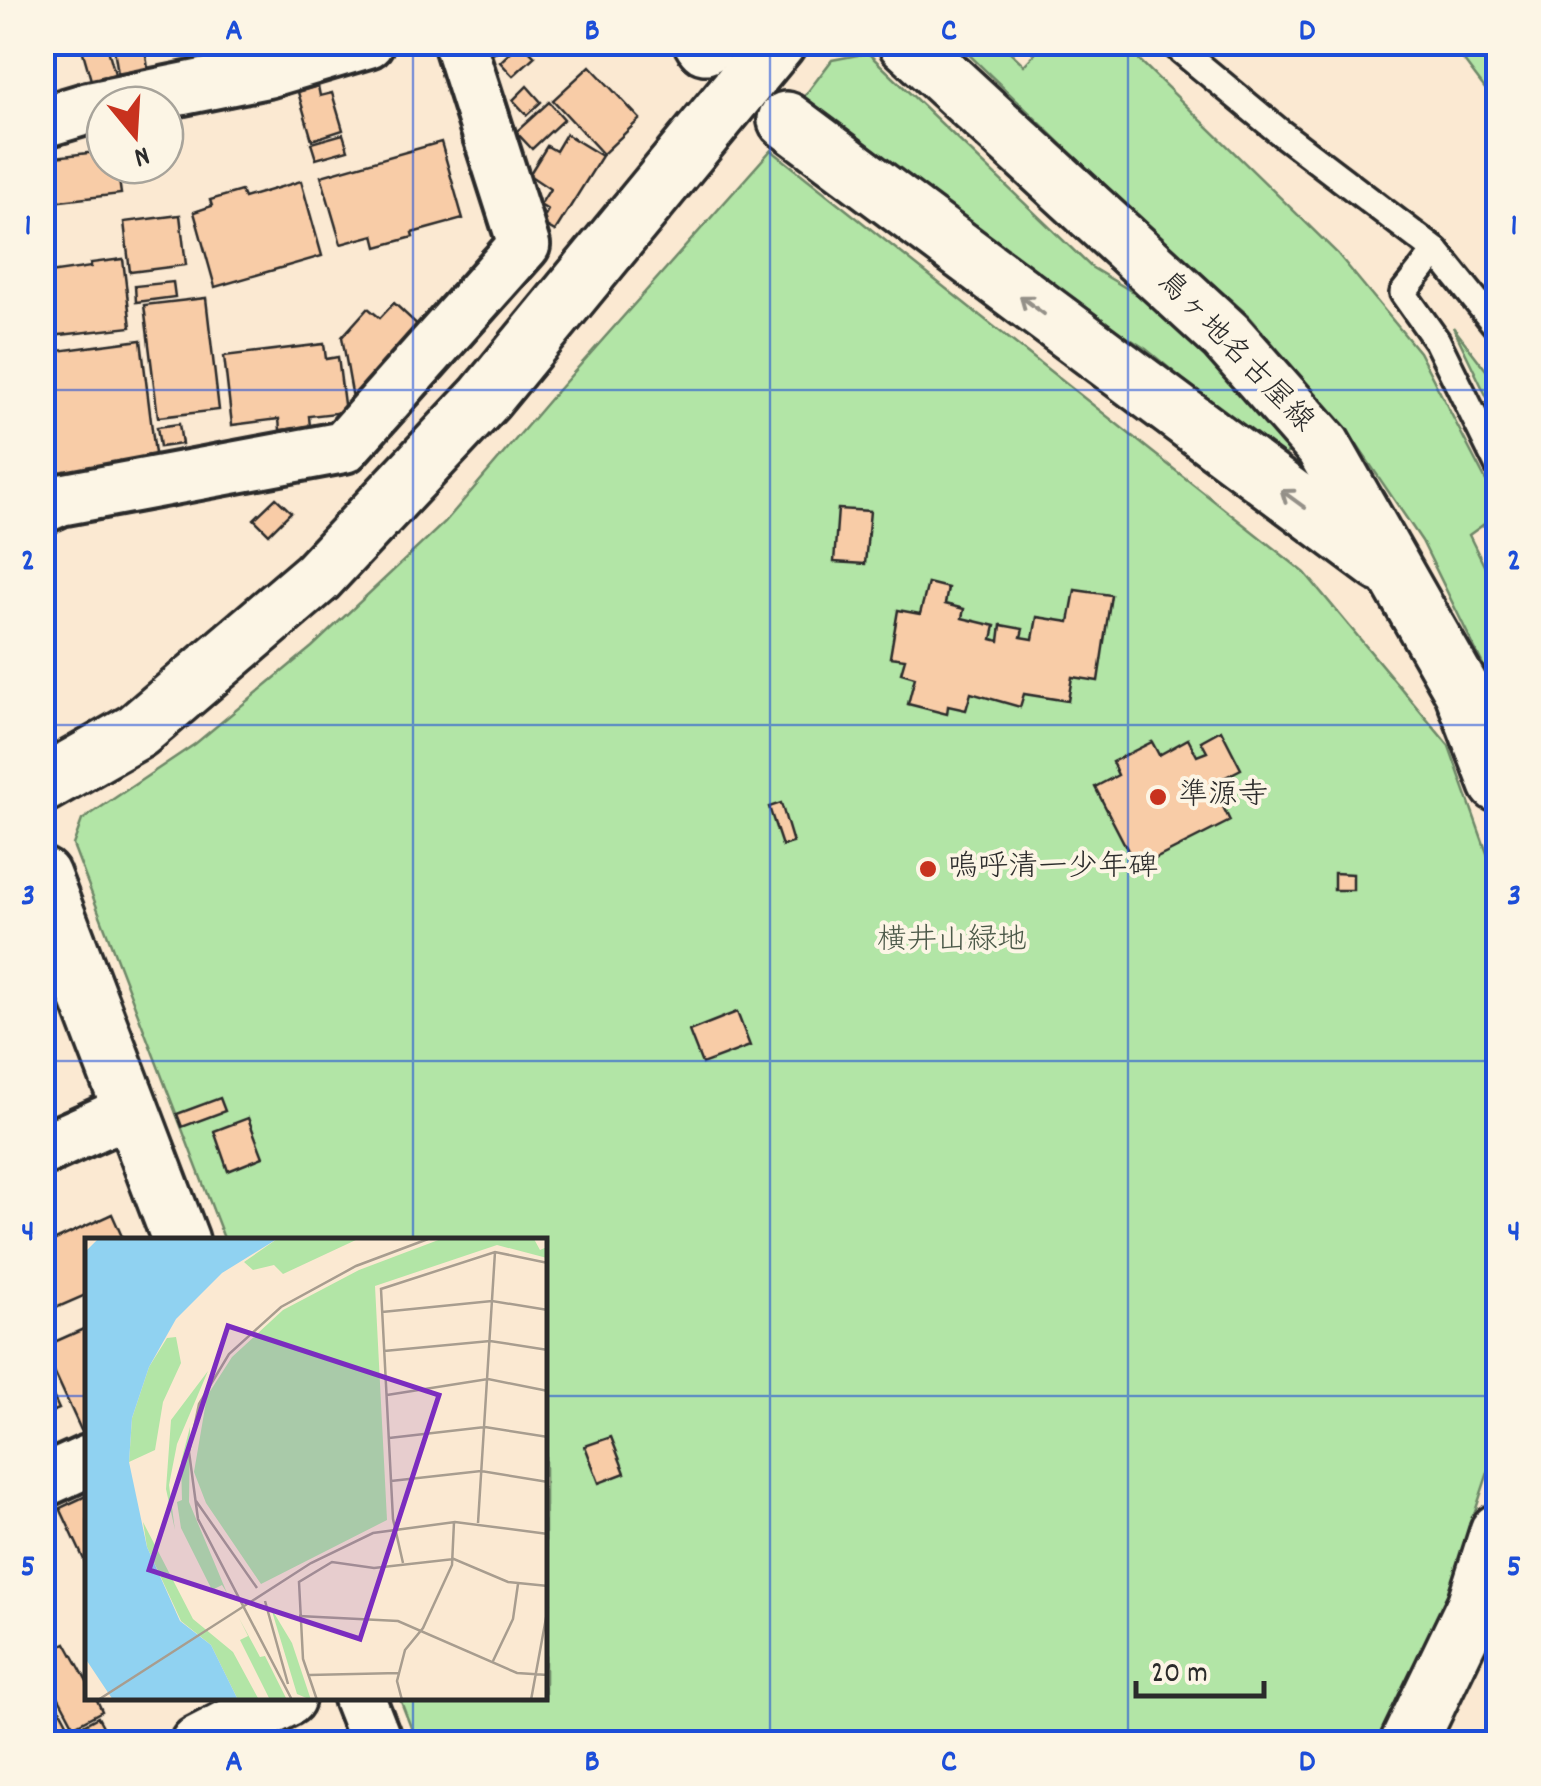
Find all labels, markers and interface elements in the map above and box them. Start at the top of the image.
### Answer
text: A [225,10,243,56]
text: B [584,10,600,56]
text: C [941,10,957,56]
text: D [1299,10,1316,56]
north arrow [85,85,185,185]
text: N [128,133,154,175]
text: 1 [24,205,32,251]
text: 1 [1510,205,1518,251]
street label: 鳥ヶ地名古屋線 [1146,263,1322,443]
one-way arrow [1019,294,1046,315]
one-way arrow [1279,489,1307,510]
text: 2 [21,540,35,586]
text: 2 [1507,540,1521,586]
place label: 準源寺 [1178,776,1268,819]
marker: 準源寺 [1147,786,1169,808]
place label: 嗚呼清一少年碑 [948,848,1158,891]
marker: 嗚呼清一少年碑 [917,858,939,880]
text: 3 [21,875,35,921]
text: 3 [1507,875,1521,921]
park label: 横井山緑地 [877,921,1027,964]
text: 4 [21,1211,35,1257]
text: 4 [1507,1211,1521,1257]
inset map [85,1238,548,1701]
text: 5 [21,1546,35,1592]
text: 5 [1507,1546,1521,1592]
scale bar [1136,1636,1264,1698]
text: 20 m [1151,1654,1208,1697]
text: A [225,1741,243,1786]
text: B [584,1741,600,1786]
text: C [941,1741,957,1786]
text: D [1299,1741,1316,1786]

